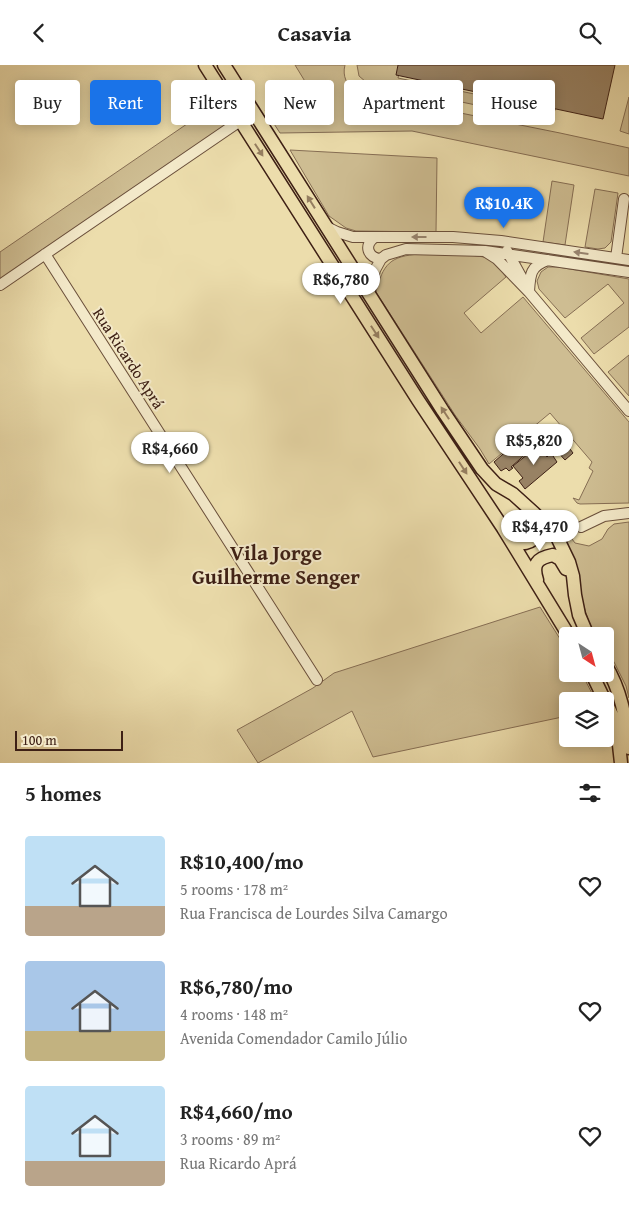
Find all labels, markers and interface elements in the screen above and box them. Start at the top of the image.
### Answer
text: Casavia [278,17,351,49]
icon: back [25,19,53,47]
icon: search [576,19,604,47]
chip: Buy [15,80,80,125]
chip: Rent [90,80,161,125]
chip: Filters [171,80,255,125]
chip: New [265,80,334,125]
chip: Apartment [344,80,463,125]
chip: House [473,80,555,125]
one-way arrow [255,144,264,157]
pin: R$10.4K [458,186,550,229]
text: R$10.4K [475,191,533,215]
one-way arrow [306,195,316,208]
one-way arrow [411,233,427,241]
one-way arrow [572,249,588,257]
pin: R$6,780 [295,263,387,305]
text: R$6,780 [313,267,369,291]
street label: Rua Ricardo Aprá [87,303,171,414]
one-way arrow [370,325,380,338]
one-way arrow [440,406,449,420]
pin: R$5,820 [488,423,580,466]
text: R$5,820 [506,428,562,452]
pin: R$4,660 [124,431,216,474]
text: R$4,660 [142,436,198,460]
one-way arrow [458,462,468,475]
pin: R$4,470 [494,509,586,552]
text: R$4,470 [512,514,568,538]
district label: Vila Jorge Guilherme Senger [192,537,360,592]
north arrow [559,627,614,683]
map controls [559,627,614,747]
button: layers [559,692,614,747]
scale bar [15,728,122,751]
text: 100 m [22,730,57,750]
text: 5 homes [25,778,101,809]
icon: filters [576,779,604,807]
text: R$10,400/mo [180,846,303,877]
icon: home [65,856,125,916]
icon: heart [576,872,604,900]
text: 5 rooms · 178 m² [180,877,288,901]
text: Rua Francisca de Lourdes Silva Camargo [180,901,448,925]
text: R$6,780/mo [180,971,293,1002]
icon: home [65,981,125,1041]
icon: heart [576,997,604,1025]
text: 4 rooms · 148 m² [180,1002,288,1026]
text: Avenida Comendador Camilo Júlio [180,1026,407,1050]
text: R$4,660/mo [180,1096,293,1127]
icon: home [65,1106,125,1166]
icon: heart [576,1122,604,1150]
text: 3 rooms · 89 m² [180,1127,280,1151]
text: Rua Ricardo Aprá [180,1151,296,1175]

